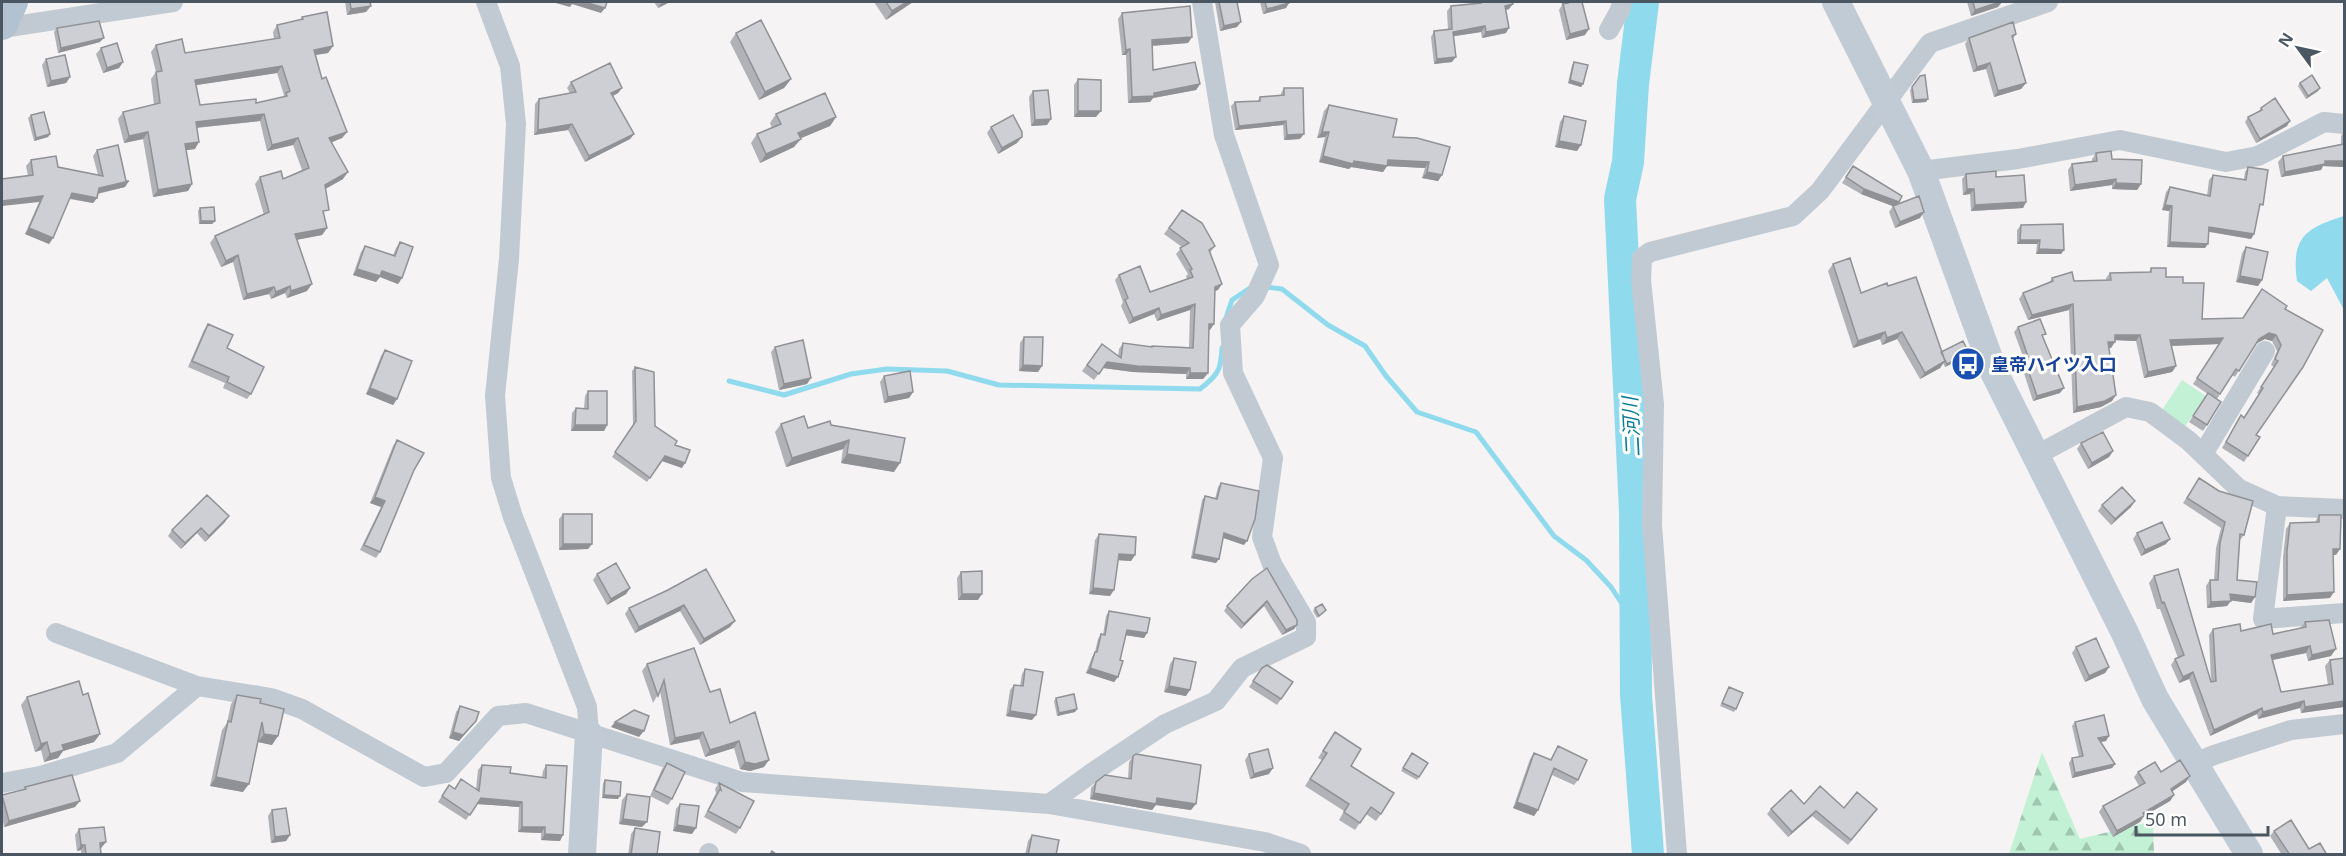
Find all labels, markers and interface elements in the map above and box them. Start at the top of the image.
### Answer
north arrow [2268,18,2328,78]
text: N [2273,28,2298,51]
bus stop icon: 皇帝ハイツ入口 [1950,346,1986,382]
place label: 皇帝ハイツ入口 [1991,352,2117,376]
water label: 二河川 [1616,394,1646,458]
scale bar [2136,799,2268,837]
text: 50 m [2145,807,2187,831]

